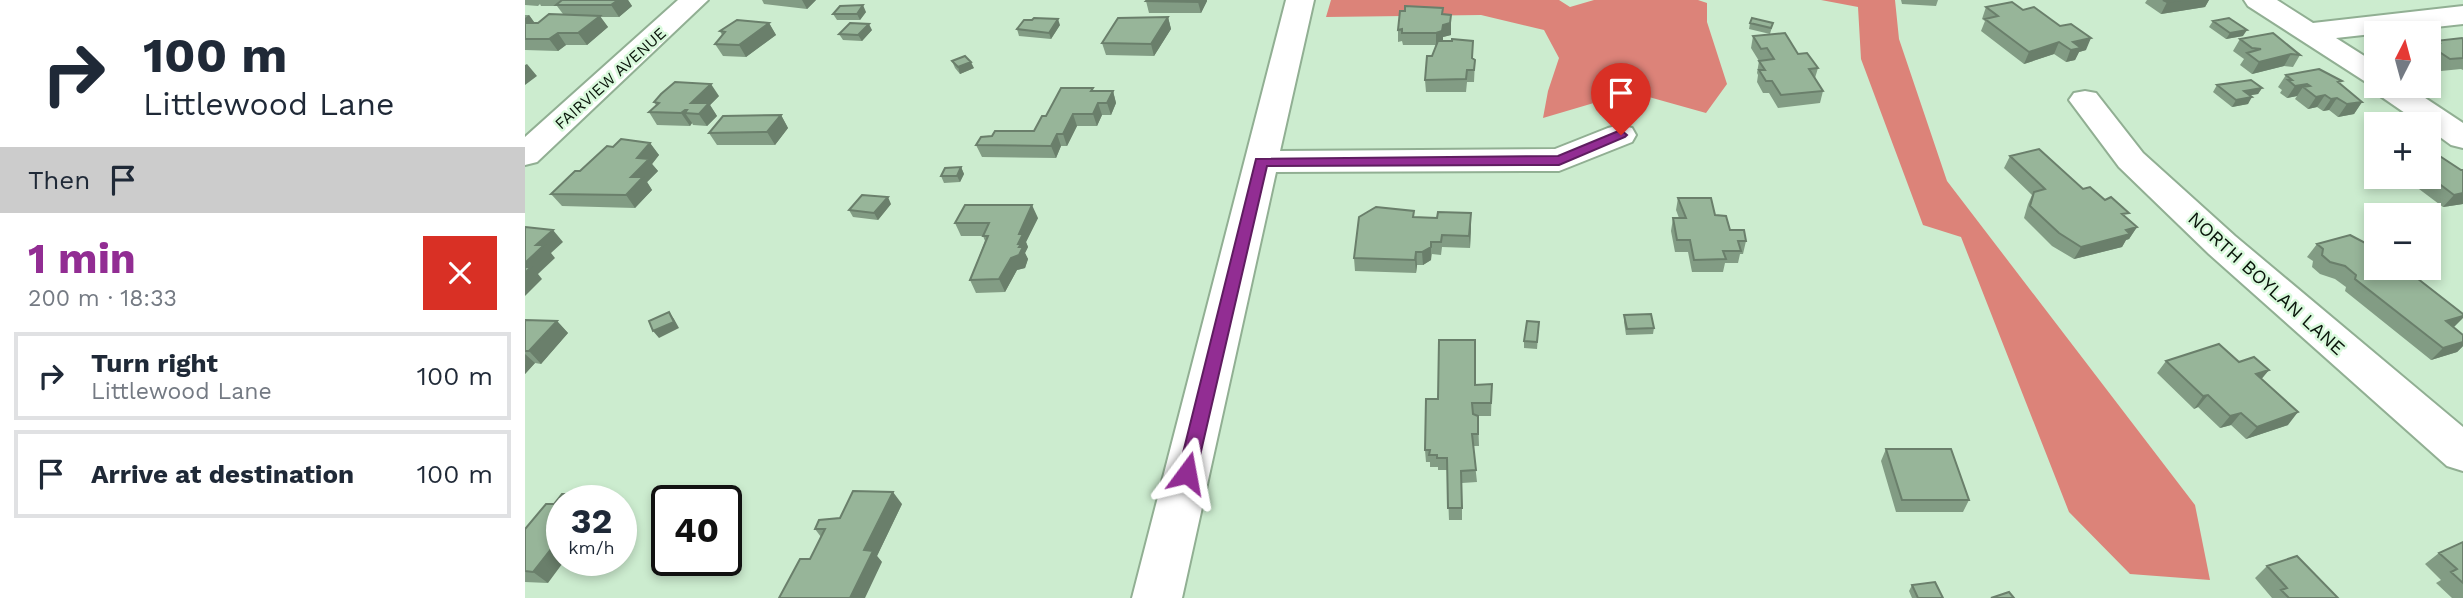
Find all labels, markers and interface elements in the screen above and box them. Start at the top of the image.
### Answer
north arrow [2364,21,2441,98]
map controls [2364,21,2441,280]
street label: FAIRVIEW AVENUE [551,23,670,133]
text: 100 m [143,26,287,84]
icon: right [28,28,119,119]
pin [1591,63,1651,135]
icon: arrive [1602,74,1640,112]
text: Littlewood Lane [143,85,394,123]
button: + [2364,112,2441,189]
icon: arrive [104,161,142,199]
text: Then [28,165,90,195]
button: − [2364,203,2441,280]
street label: NORTH BOYLAN LANE [2183,207,2350,360]
text: 1 min [28,234,136,283]
button: close [423,236,497,310]
text: 200 m · 18:33 [28,285,177,312]
text: Turn right [91,348,218,378]
icon: right [32,357,70,395]
text: 100 m [417,361,493,391]
text: Littlewood Lane [91,378,272,405]
position arrow [1150,436,1224,510]
icon: arrive [32,455,70,493]
text: Arrive at destination [91,459,354,489]
text: 100 m [417,459,493,489]
speed limit sign: 40 [651,485,742,576]
text: 32 [571,500,612,542]
text: km/h [568,537,615,558]

